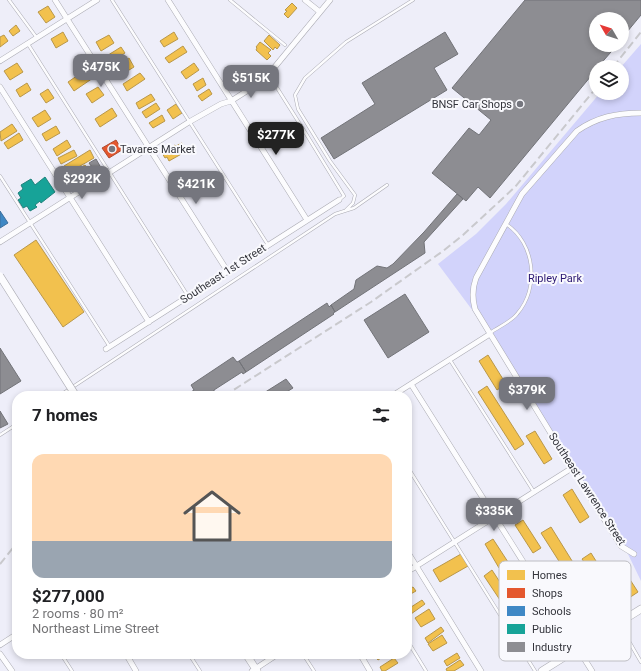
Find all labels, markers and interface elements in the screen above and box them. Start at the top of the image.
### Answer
north arrow [589,12,629,52]
map controls [589,12,629,100]
pin: $475K [73,54,129,88]
text: $475K [82,59,120,74]
button: layers [589,60,629,100]
pin: $515K [223,65,279,99]
text: $515K [232,70,270,85]
place label: BNSF Car Shops [432,98,512,111]
marker: BNSF Car Shops [515,99,525,109]
pin: $277K [248,122,304,156]
text: $277K [257,127,295,142]
place label: Tavares Market [120,143,196,156]
marker: Tavares Market [107,144,117,154]
pin: $292K [54,166,110,200]
text: $292K [63,171,101,186]
pin: $421K [168,171,224,205]
text: $421K [177,176,215,191]
street label: Southeast 1st Street [178,241,269,307]
park label: Ripley Park [528,272,583,285]
pin: $379K [499,377,555,411]
text: $379K [508,382,546,397]
icon: filters [370,404,392,426]
text: 7 homes [32,405,98,425]
street label: Southeast Lawrence Street [546,430,628,548]
icon: home [176,480,248,552]
pin: $335K [466,498,522,532]
text: $335K [475,503,513,518]
legend [499,561,631,661]
text: Homes [532,569,568,582]
text: $277,000 [32,586,104,606]
text: Shops [532,587,563,600]
text: Schools [532,605,572,618]
text: 2 rooms · 80 m² [32,606,124,621]
text: Northeast Lime Street [32,621,159,636]
text: Public [532,623,563,636]
text: Industry [532,641,572,654]

